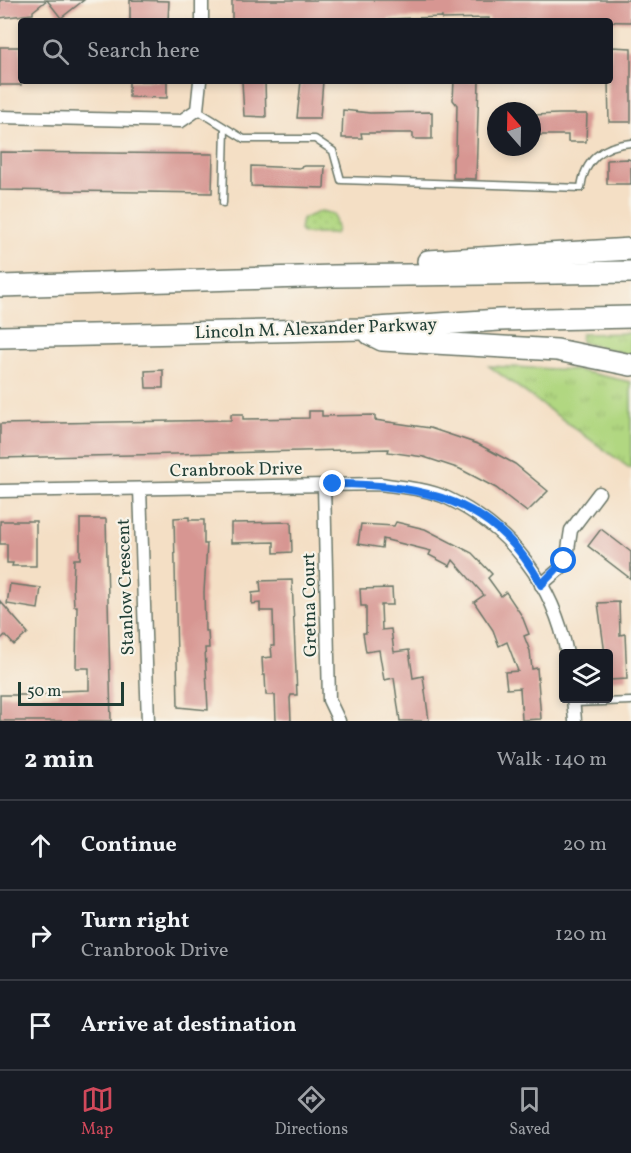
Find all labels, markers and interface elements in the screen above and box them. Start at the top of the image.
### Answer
search box [18,18,613,84]
icon: search [39,35,72,68]
text: Search here [87,36,200,67]
north arrow [487,102,541,156]
street label: Lincoln M. Alexander Parkway [194,313,438,346]
street label: Cranbrook Drive [169,457,303,484]
route end [319,470,345,496]
street label: Stanlow Crescent [112,518,141,656]
route start [550,547,576,573]
street label: Gretna Court [297,553,324,657]
map controls [559,649,613,703]
button: layers [559,649,613,703]
scale bar [18,679,124,706]
text: 50 m [27,681,61,703]
text: 2 min [24,742,94,778]
text: Walk · 140 m [497,746,607,774]
icon: ahead [24,829,57,862]
text: Continue [81,830,177,861]
text: 20 m [563,831,607,859]
text: Turn right [81,906,189,937]
icon: right [24,919,57,952]
text: 120 m [555,921,607,949]
text: Cranbrook Drive [81,937,228,965]
icon: arrive [24,1009,57,1042]
text: Arrive at destination [81,1010,297,1041]
tab: Map [81,1083,114,1141]
tab: Directions [275,1083,348,1141]
tab: Saved [509,1083,550,1141]

